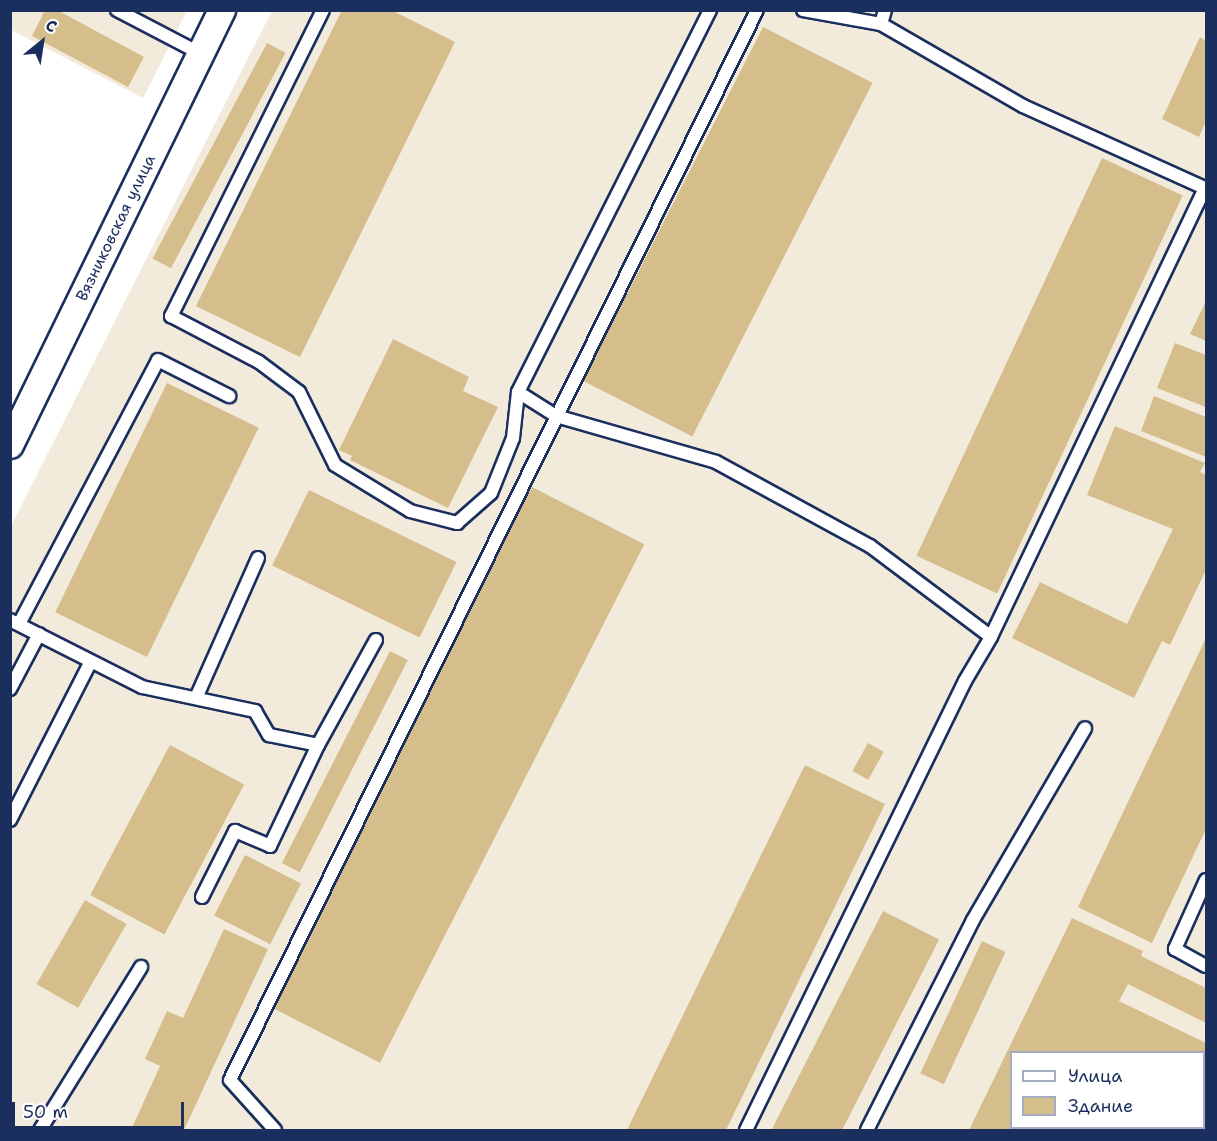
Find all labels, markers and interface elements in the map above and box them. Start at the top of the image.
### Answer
north arrow [12,12,72,72]
text: С [42,14,61,38]
street label: Вязниковская улица [72,152,160,304]
legend [1010,1051,1205,1129]
text: Улица [1068,1064,1122,1088]
scale bar [15,1090,188,1128]
text: Здание [1068,1094,1133,1118]
text: 50 m [23,1100,68,1124]

